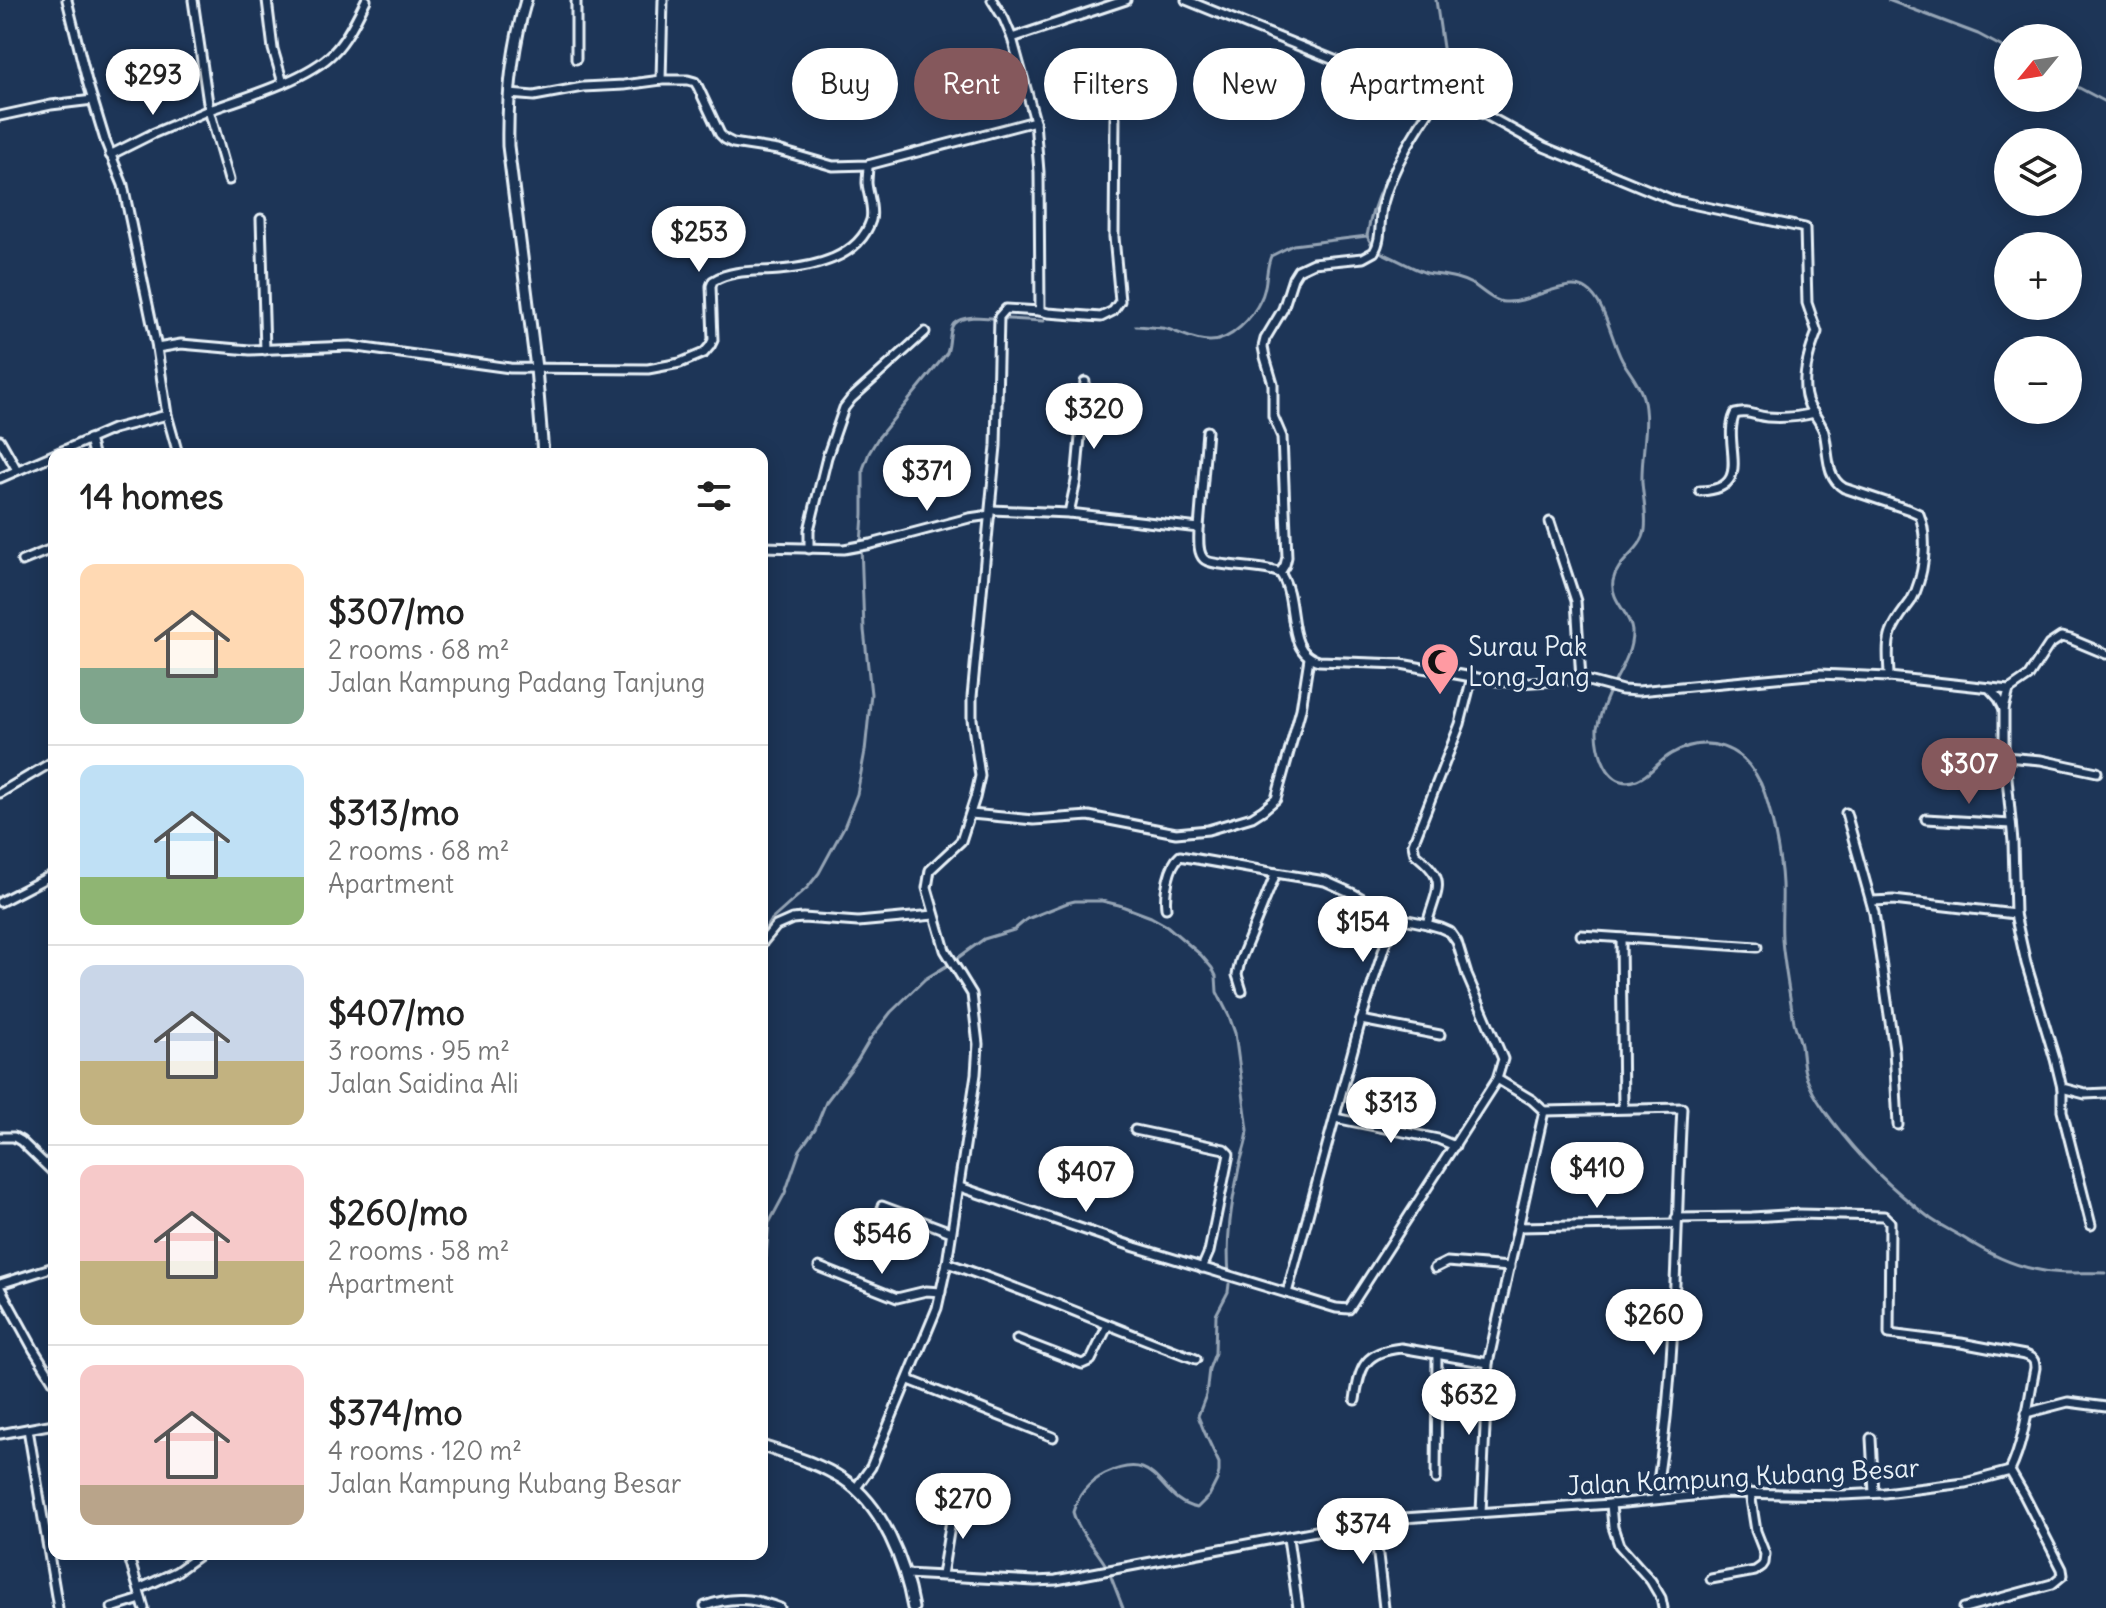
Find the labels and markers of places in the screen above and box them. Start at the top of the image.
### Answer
pin: $293 [106,49,200,117]
pin: $253 [652,206,746,274]
pin: $320 [1047,383,1141,451]
pin: $371 [880,445,974,513]
place label: Surau Pak Long Jang [1468,630,1590,693]
mosque icon: Surau Pak Long Jang [1419,641,1461,696]
pin: $307 [1922,738,2016,806]
pin: $154 [1316,896,1410,964]
pin: $313 [1344,1077,1438,1145]
pin: $410 [1550,1142,1644,1210]
pin: $407 [1039,1146,1133,1214]
pin: $546 [835,1208,929,1276]
pin: $260 [1607,1289,1701,1357]
pin: $632 [1422,1369,1516,1437]
pin: $270 [916,1473,1010,1541]
pin: $374 [1316,1498,1410,1566]

